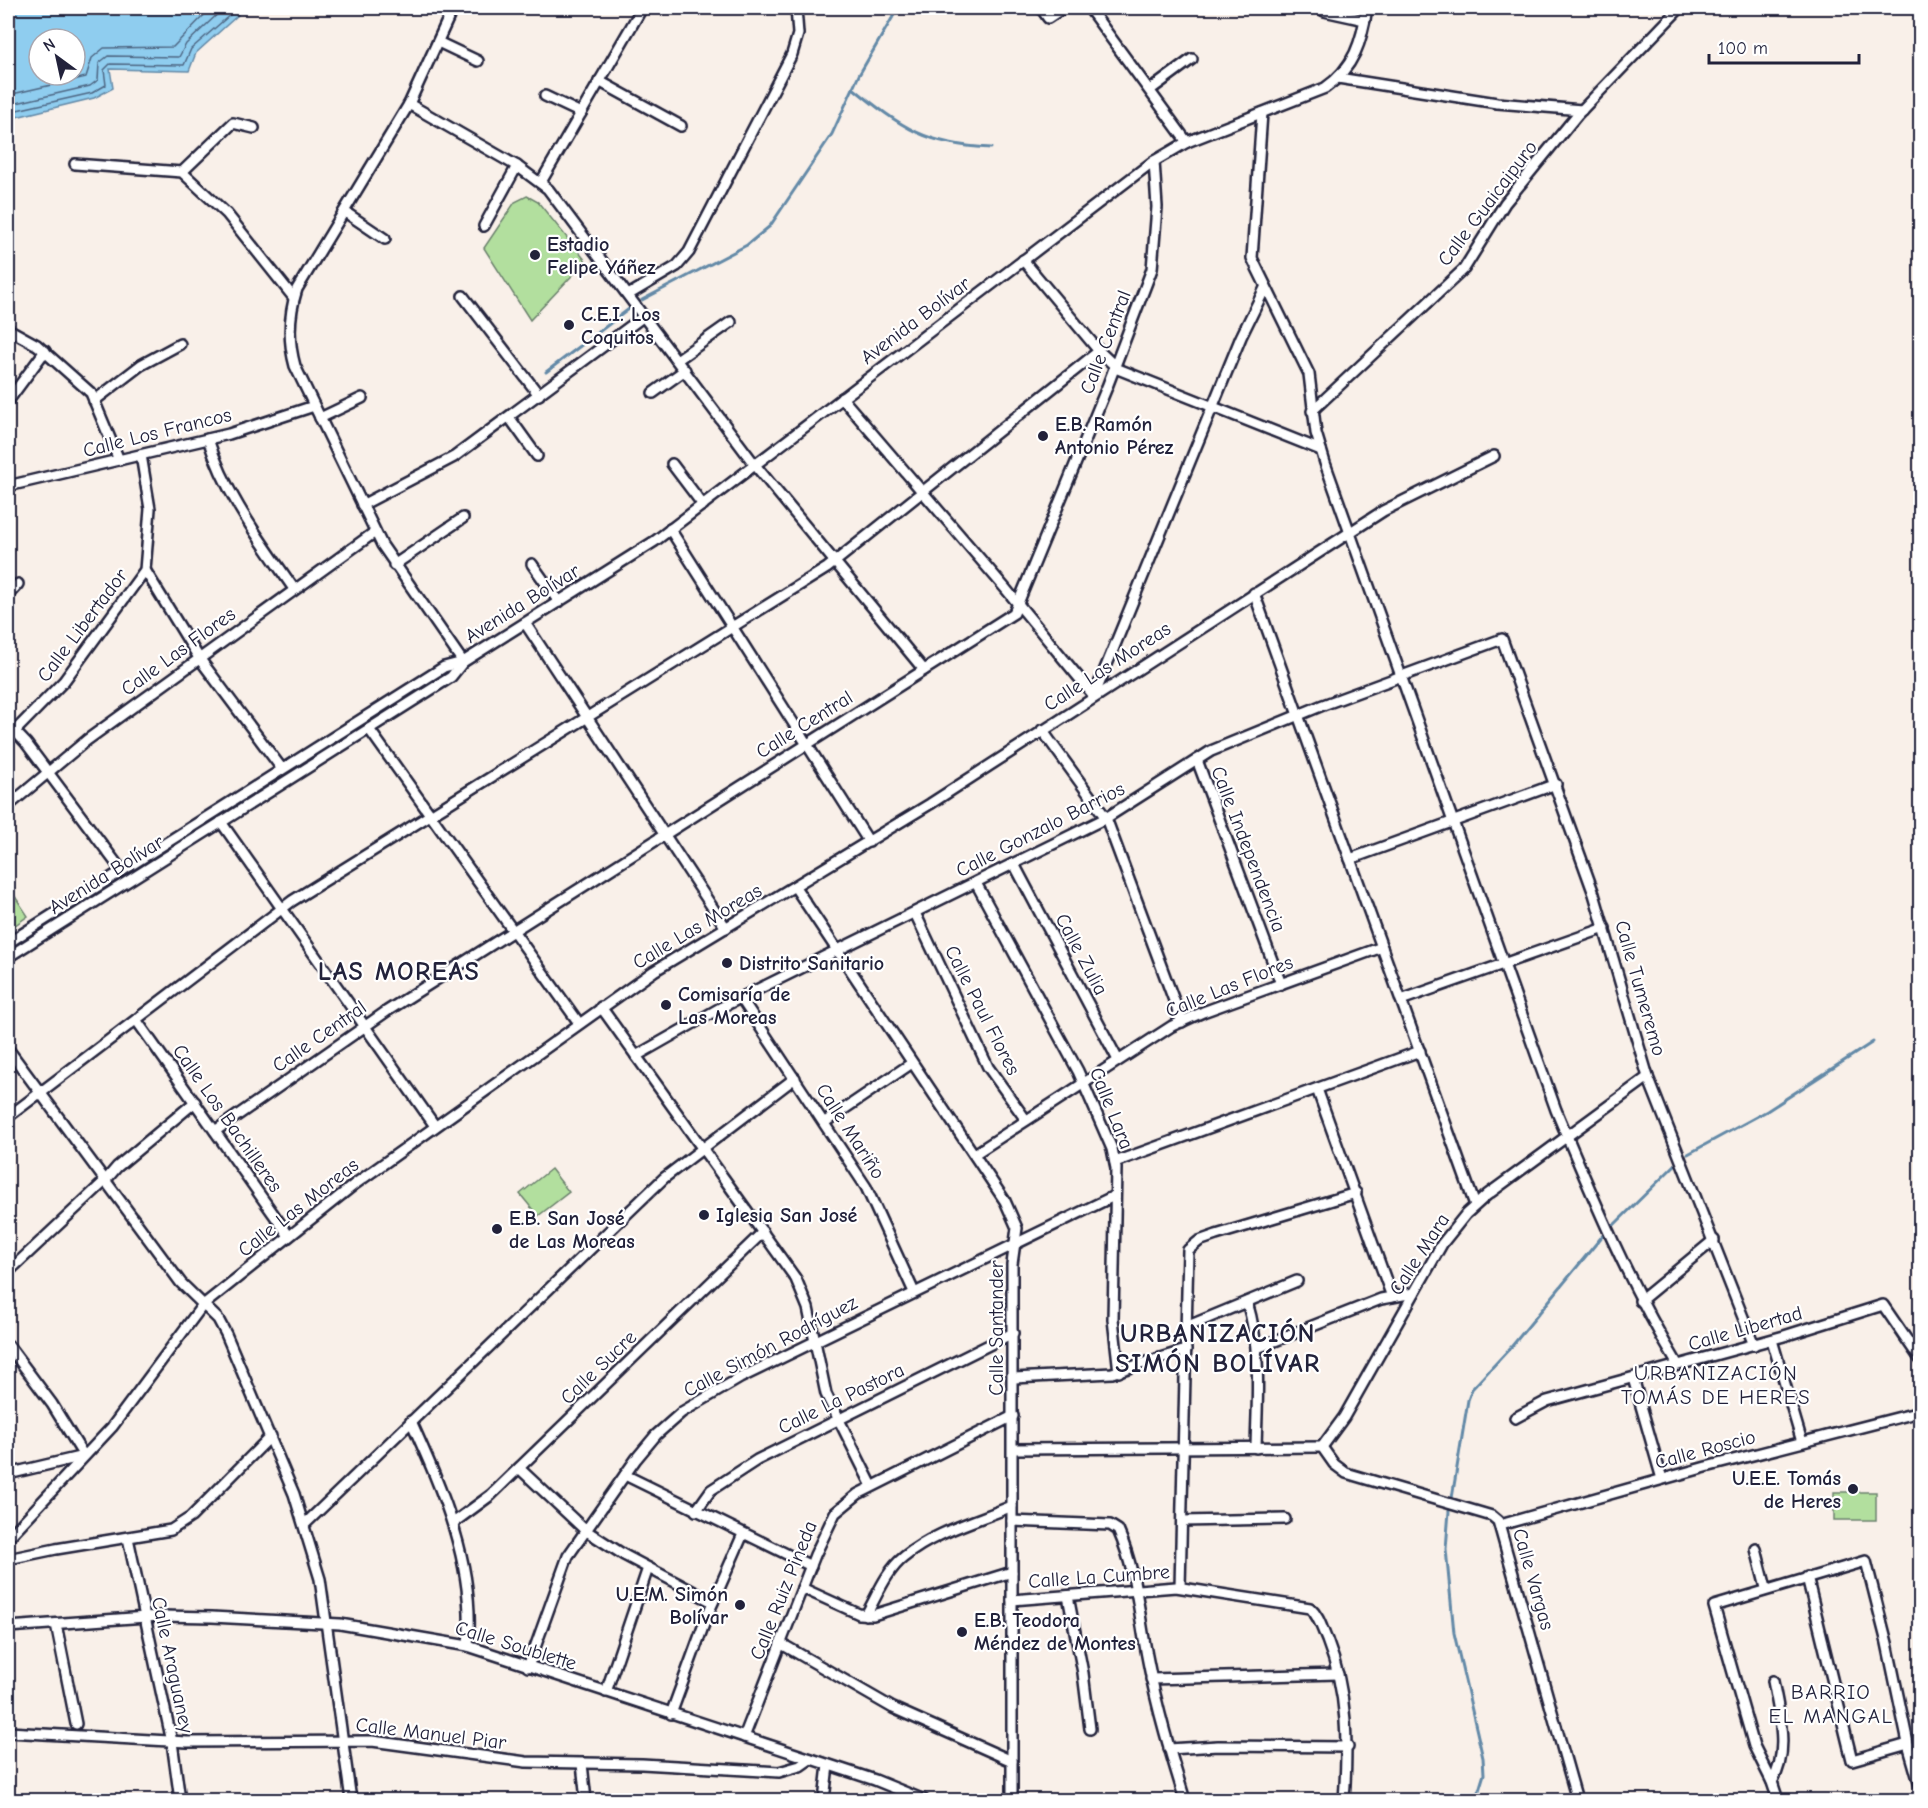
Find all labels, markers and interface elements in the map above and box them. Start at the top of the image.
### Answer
north arrow [27,27,87,87]
scale bar [1709,27,1859,65]
text: N [40,35,59,56]
text: 100 m [1718,38,1768,59]
street label: Calle Guaicaipuro [1433,136,1542,271]
place label: Estadio Felipe Yáñez [547,233,656,279]
marker: Estadio Felipe Yáñez [528,248,542,262]
street label: Avenida Bolívar [856,272,975,369]
street label: Calle Central [1075,287,1136,397]
place label: C.E.I. Los Coquitos [581,303,660,349]
marker: C.E.I. Los Coquitos [562,318,576,332]
street label: Calle Los Francos [81,403,234,462]
place label: E.B. Ramón Antonio Pérez [1055,413,1174,459]
marker: E.B. Ramón Antonio Pérez [1036,429,1050,443]
street label: Avenida Bolívar [461,559,584,648]
street label: Calle Libertador [32,564,132,686]
street label: Calle Las Flores [117,602,240,701]
street label: Calle Las Moreas [1040,617,1175,716]
street label: Calle Central [752,686,857,763]
street label: Calle Independencia [1206,763,1291,935]
street label: Calle Gonzalo Barrios [952,777,1128,882]
street label: Avenida Bolívar [45,830,168,919]
street label: Calle Las Moreas [629,879,766,974]
street label: Calle Zulia [1050,909,1113,999]
street label: Calle Tumeremo [1610,918,1671,1059]
street label: Calle Paul Flores [940,942,1025,1079]
street label: Calle Las Flores [1162,950,1296,1022]
place label: Distrito Sanitario [739,952,884,975]
marker: Distrito Sanitario [720,956,734,970]
district label: LAS MOREAS [318,957,480,987]
place label: Comisaría de Las Moreas [678,983,790,1029]
street label: Calle Central [268,996,371,1077]
marker: Comisaría de Las Moreas [659,998,673,1012]
street label: Calle Los Bachilleres [168,1040,287,1197]
street label: Calle Lara [1085,1064,1138,1152]
street label: Calle Mariño [811,1079,890,1183]
street label: Calle Las Moreas [233,1153,363,1262]
place label: Iglesia San José [716,1204,858,1227]
place label: E.B. San José de Las Moreas [509,1207,635,1253]
marker: Iglesia San José [697,1208,711,1222]
street label: Calle Mara [1384,1209,1454,1300]
marker: E.B. San José de Las Moreas [490,1222,504,1236]
street label: Calle Santander [985,1260,1008,1396]
street label: Calle Simón Rodríguez [679,1291,861,1402]
street label: Calle Libertad [1686,1301,1805,1356]
district label: URBANIZACIÓN SIMÓN BOLÍVAR [1115,1318,1321,1379]
street label: Calle Sucre [556,1326,641,1409]
street label: Calle La Pastora [774,1358,908,1439]
district label: URBANIZACIÓN TOMÁS DE HERES [1621,1361,1811,1409]
street label: Calle Roscio [1652,1425,1758,1474]
place label: U.E.E. Tomás de Heres [1732,1467,1841,1513]
marker: U.E.E. Tomás de Heres [1846,1482,1860,1496]
street label: Calle Ruiz Pineda [745,1517,822,1663]
street label: Calle Vargas [1508,1526,1559,1633]
street label: Calle La Cumbre [1027,1560,1171,1593]
place label: U.E.M. Simón Bolívar [616,1583,728,1629]
street label: Calle Araguaney [147,1595,198,1735]
marker: U.E.M. Simón Bolívar [733,1598,747,1612]
place label: E.B. Teodora Méndez de Montes [974,1609,1136,1655]
street label: Calle Soublette [452,1616,579,1675]
marker: E.B. Teodora Méndez de Montes [955,1625,969,1639]
district label: BARRIO EL MANGAL [1768,1680,1894,1728]
street label: Calle Manuel Piar [354,1713,508,1754]

